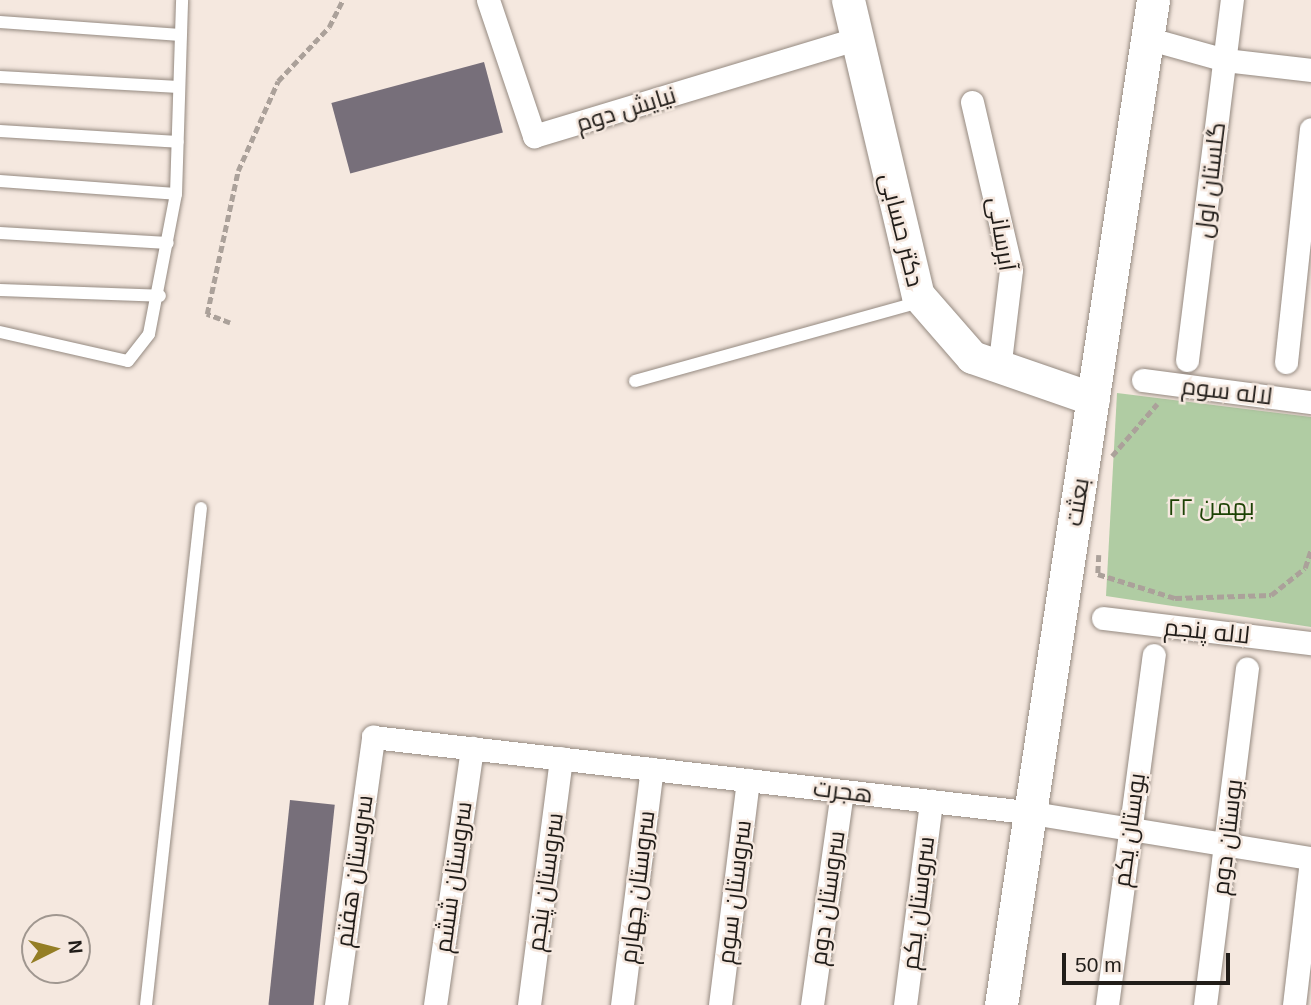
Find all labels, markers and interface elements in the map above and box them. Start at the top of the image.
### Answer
street label: نیایش دوم [572,80,680,138]
street label: گلستان اول [1189,120,1231,240]
street label: دکتر حسابی [874,170,930,290]
street label: آبرسانی [982,195,1022,273]
street label: لاله سوم [1180,371,1274,411]
street label: بعثت [1059,476,1095,528]
park label: بهمن ۲۲ [1167,493,1255,521]
street label: لاله پنجم [1163,612,1251,650]
street label: بوستان یکم [1107,771,1151,889]
street label: هجرت [812,773,874,809]
street label: بوستان دوم [1206,777,1248,897]
street label: سروستان هفتم [329,793,379,949]
street label: سروستان ششم [428,799,478,955]
street label: سروستان چهارم [613,809,661,965]
street label: سروستان پنجم [521,811,569,953]
street label: سروستان سوم [711,818,757,966]
street label: سروستان دوم [803,829,851,967]
street label: سروستان یکم [896,835,940,971]
north arrow [21,914,91,984]
text: N [64,939,87,955]
scale bar [1066,939,1234,983]
text: 50 m [1075,953,1122,976]

